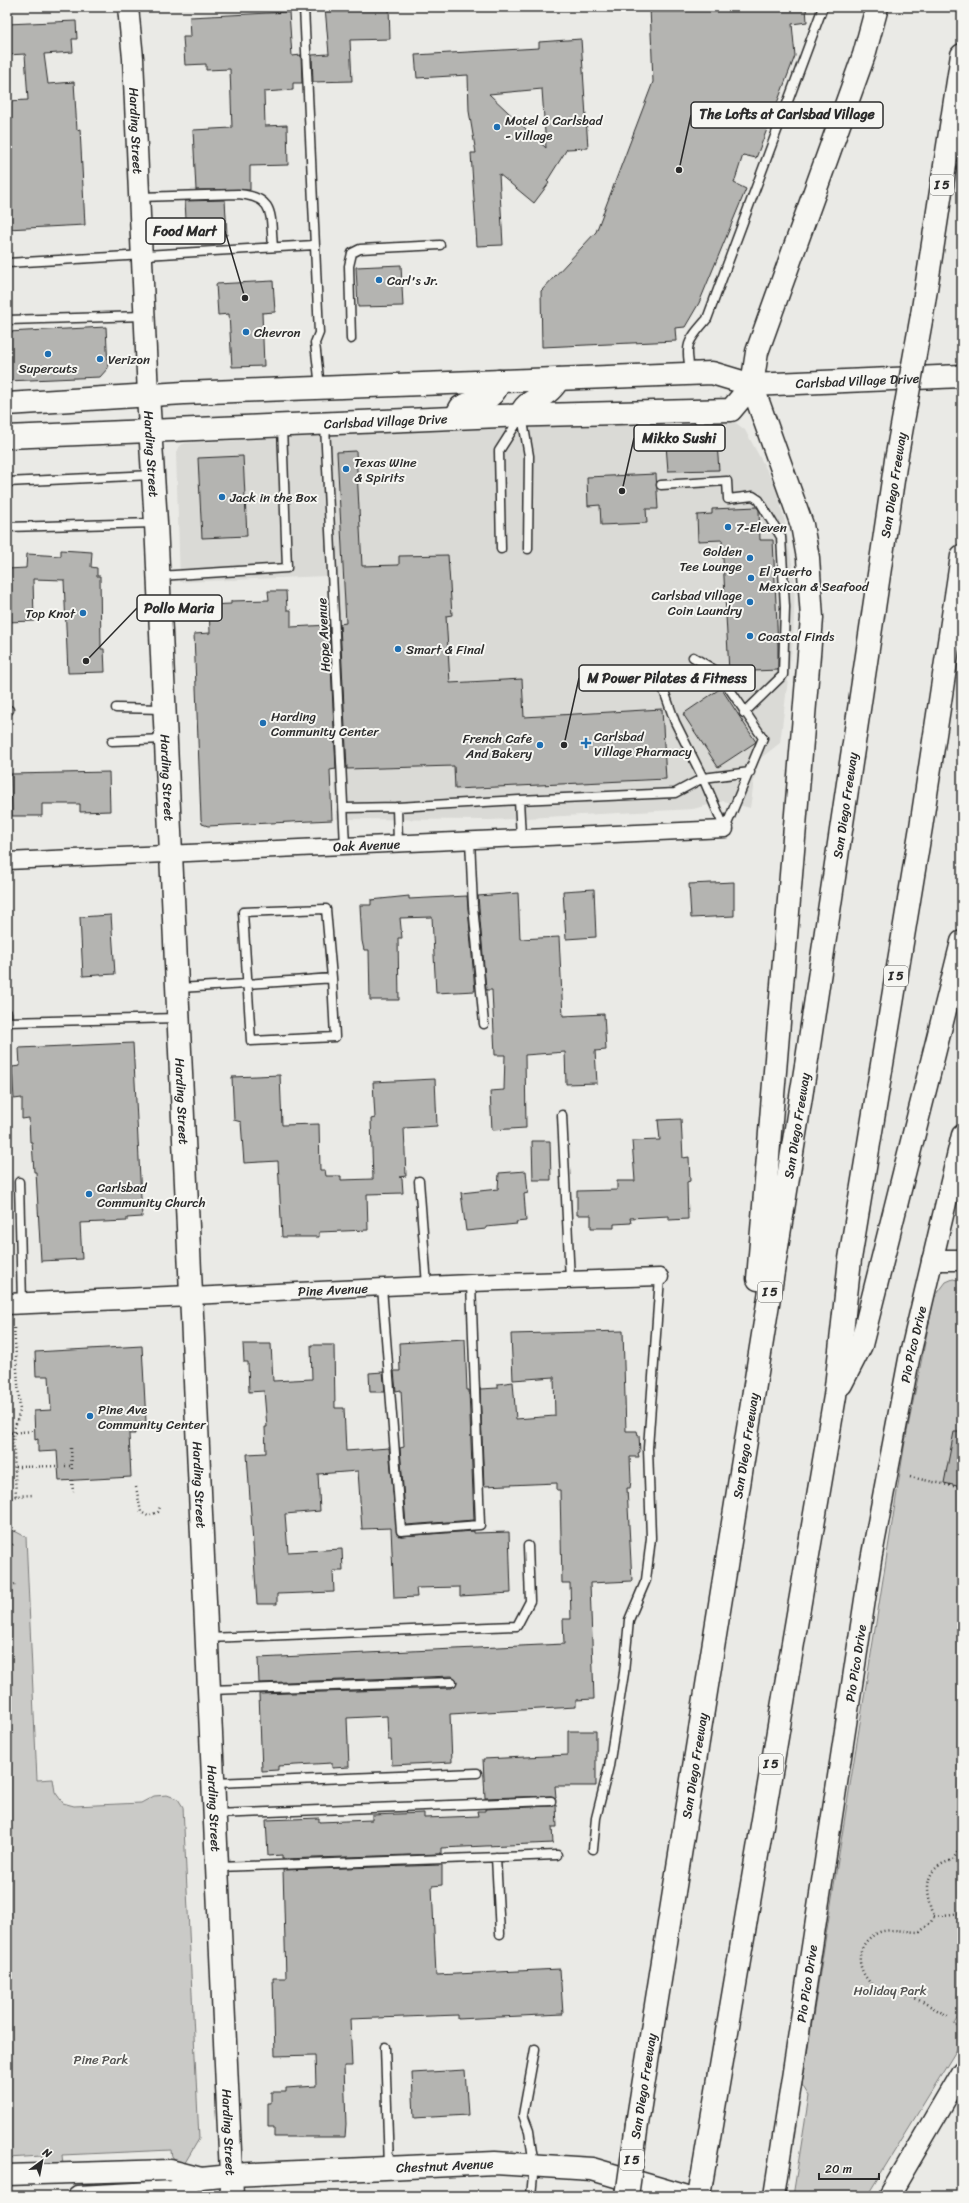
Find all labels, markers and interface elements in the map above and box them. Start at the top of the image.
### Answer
street label: Harding Street [122,87,149,175]
callout: The Lofts at Carlsbad Village [691,102,883,128]
text: The Lofts at Carlsbad Village [699,102,875,127]
place label: Motel 6 Carlsbad - Village [505,109,604,147]
marker: Motel 6 Carlsbad - Village [492,122,502,132]
road number: I 5 [930,175,954,195]
callout: Food Mart [146,218,225,244]
text: Food Mart [152,219,218,244]
place label: Carl's Jr. [387,269,439,292]
marker: Carl's Jr. [374,275,384,285]
place label: Chevron [254,321,301,344]
marker: Chevron [241,327,251,337]
place label: Verizon [108,348,150,371]
marker: Supercuts [43,349,53,359]
marker: Verizon [95,354,105,364]
place label: Supercuts [18,357,78,380]
street label: Carlsbad Village Drive [795,367,920,395]
street label: Carlsbad Village Drive [323,407,448,435]
street label: Harding Street [137,410,165,498]
callout: Mikko Sushi [634,425,725,451]
text: Mikko Sushi [641,426,717,451]
street label: San Diego Freeway [874,430,913,540]
place label: Texas Wine & Spirits [354,451,417,489]
marker: Texas Wine & Spirits [341,464,351,474]
place label: Jack in the Box [229,486,317,509]
marker: Jack in the Box [217,492,227,502]
place label: 7-Eleven [736,516,787,539]
marker: 7-Eleven [723,522,733,532]
place label: Golden Tee Lounge [680,540,742,578]
marker: Golden Tee Lounge [745,553,755,563]
place label: El Puerto Mexican & Seafood [759,560,870,598]
marker: El Puerto Mexican & Seafood [746,573,756,583]
place label: Carlsbad Village Coin Laundry [651,584,742,622]
callout: Pollo Maria [137,595,222,621]
text: Pollo Maria [144,596,215,621]
street label: Hope Avenue [310,597,337,673]
marker: Carlsbad Village Coin Laundry [745,597,755,607]
place label: Top Knot [25,602,76,625]
marker: Top Knot [78,608,88,618]
place label: Coastal Finds [758,625,835,648]
marker: Coastal Finds [745,631,755,641]
place label: Smart & Final [406,638,484,661]
marker: Smart & Final [393,644,403,654]
callout: M Power Pilates & Fitness [579,665,755,691]
text: M Power Pilates & Fitness [586,666,747,691]
place label: Harding Community Center [271,705,379,743]
marker: Harding Community Center [258,718,268,728]
place label: Carlsbad Village Pharmacy [594,725,692,763]
place label: French Cafe And Bakery [463,727,532,765]
street label: Harding Street [154,734,181,822]
marker: Carlsbad Village Pharmacy [581,738,591,748]
marker: French Cafe And Bakery [535,740,545,750]
street label: San Diego Freeway [826,750,864,860]
street label: Oak Avenue [333,832,401,858]
road number: I 5 [884,966,908,986]
street label: Harding Street [168,1057,195,1145]
street label: San Diego Freeway [777,1071,817,1180]
place label: Carlsbad Community Church [97,1176,206,1214]
marker: Carlsbad Community Church [84,1189,94,1199]
street label: Pine Avenue [297,1277,369,1303]
road number: I 5 [758,1282,782,1302]
street label: Pio Pico Drive [894,1304,933,1385]
street label: San Diego Freeway [726,1391,766,1500]
place label: Pine Ave Community Center [98,1398,206,1436]
marker: Pine Ave Community Center [85,1411,95,1421]
street label: Harding Street [186,1441,213,1529]
street label: Pio Pico Drive [838,1623,873,1704]
street label: San Diego Freeway [675,1711,715,1820]
road number: I 5 [759,1754,783,1774]
street label: Harding Street [200,1765,227,1853]
street label: Pio Pico Drive [790,1943,824,2024]
park label: Holiday Park [853,1979,927,2002]
street label: San Diego Freeway [624,2031,663,2141]
park label: Pine Park [74,2048,129,2071]
street label: Harding Street [215,2088,242,2176]
north arrow [22,2141,62,2181]
text: N [38,2142,56,2163]
road number: I 5 [620,2150,644,2170]
street label: Chestnut Avenue [396,2152,494,2179]
scale bar [819,2155,879,2181]
text: 20 m [825,2158,852,2180]

